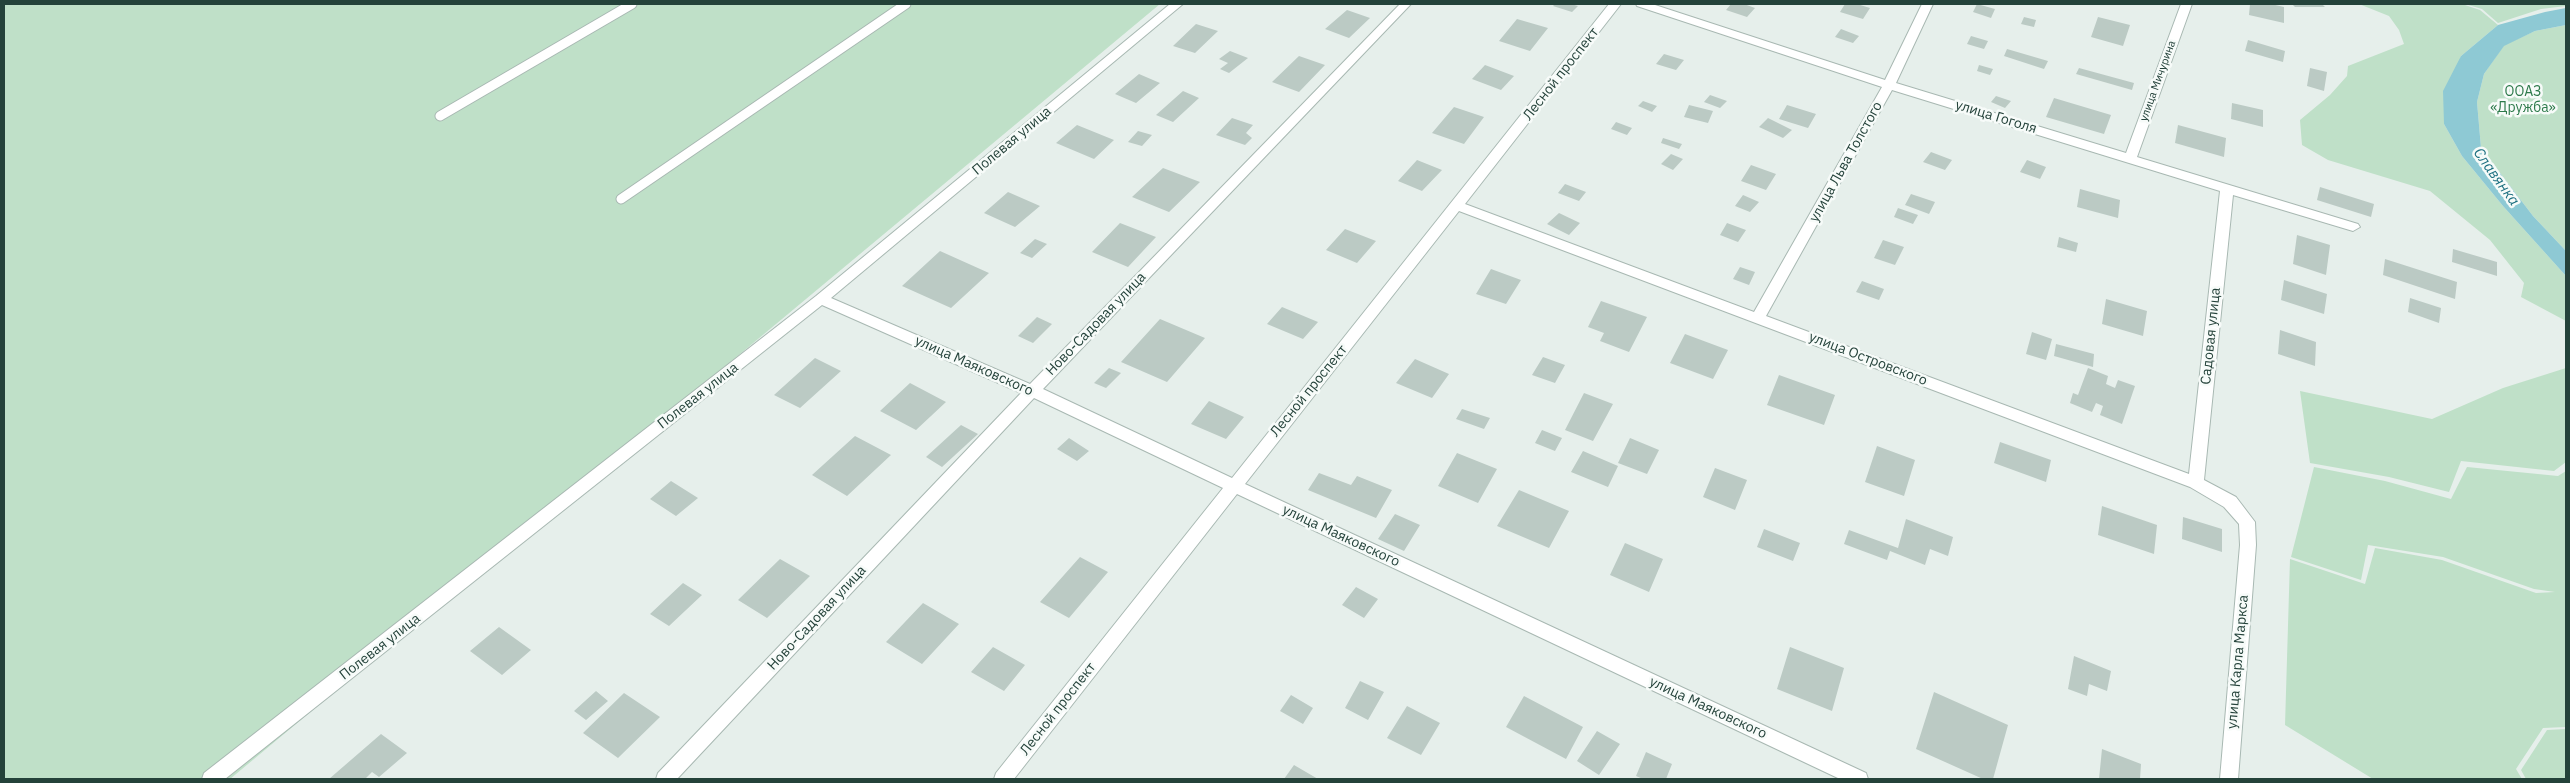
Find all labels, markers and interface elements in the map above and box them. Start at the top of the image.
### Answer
street label: Лесной проспект [1520,24,1602,124]
street label: улица Мичурина [2137,39,2179,123]
park label: ООАЗ «Дружба» [2490,84,2556,116]
street label: улица Гоголя [1953,97,2039,137]
street label: улица Льва Толстого [1806,99,1886,225]
street label: Полевая улица [969,103,1055,179]
water label: Славянка [2469,145,2523,209]
street label: Ново-Садовая улица [1042,269,1150,379]
street label: Садовая улица [2198,287,2224,385]
street label: улица Островского [1806,329,1930,389]
street label: улица Маяковского [912,332,1036,400]
street label: Лесной проспект [1267,342,1351,440]
street label: Полевая улица [654,359,742,433]
street label: улица Маяковского [1280,501,1402,571]
street label: Ново-Садовая улица [764,562,870,674]
street label: улица Карла Маркса [2224,594,2252,730]
street label: Полевая улица [336,610,424,684]
street label: Лесной проспект [1017,659,1099,759]
street label: улица Маяковского [1647,673,1769,743]

